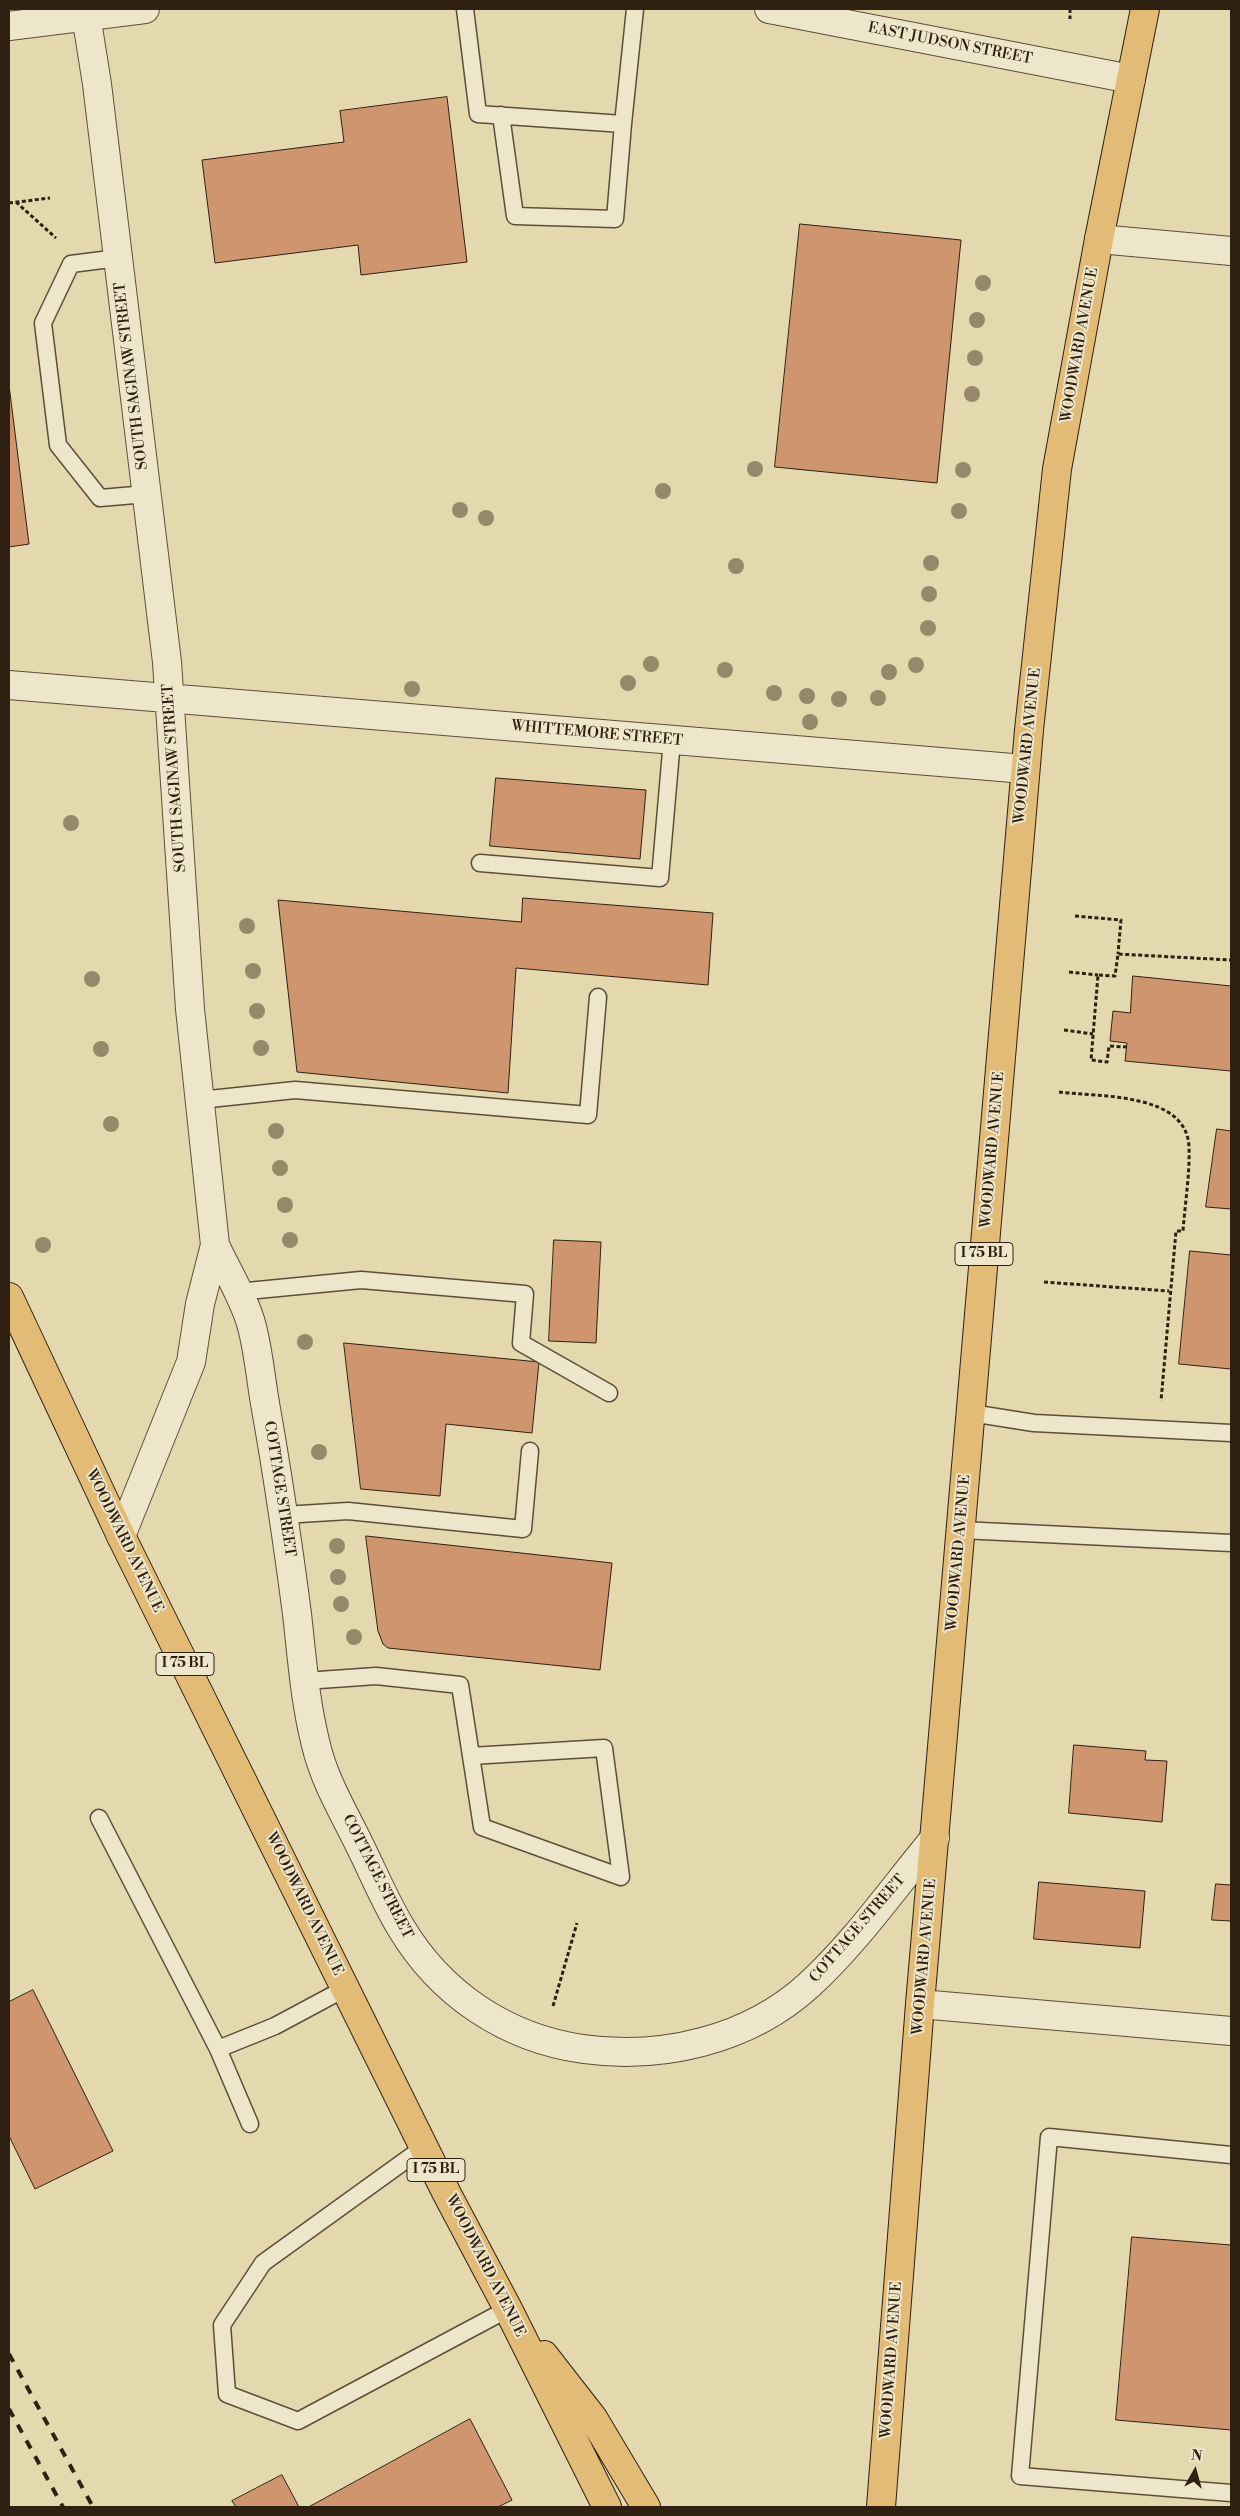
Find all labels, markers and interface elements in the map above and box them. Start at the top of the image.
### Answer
street label: EAST JUDSON STREET [866,19,1034,69]
street label: WOODWARD AVENUE [1057,266,1103,424]
street label: SOUTH SAGINAW STREET [112,281,152,471]
street label: WOODWARD AVENUE [1011,667,1045,825]
street label: SOUTH SAGINAW STREET [159,683,191,873]
street label: WHITTEMORE STREET [510,718,684,750]
street label: WOODWARD AVENUE [977,1071,1009,1229]
road number: I 75 BL [955,1242,1013,1266]
street label: COTTAGE STREET [259,1420,299,1558]
street label: WOODWARD AVENUE [81,1466,167,1616]
street label: WOODWARD AVENUE [943,1474,975,1632]
road number: I 75 BL [156,1652,214,1676]
street label: COTTAGE STREET [338,1812,416,1942]
street label: WOODWARD AVENUE [261,1829,347,1979]
street label: COTTAGE STREET [806,1871,910,1987]
street label: WOODWARD AVENUE [909,1878,941,2036]
road number: I 75 BL [407,2158,465,2182]
street label: WOODWARD AVENUE [441,2192,529,2340]
street label: WOODWARD AVENUE [878,2281,906,2439]
north arrow [1170,2446,1220,2496]
text: N [1190,2447,1203,2466]

